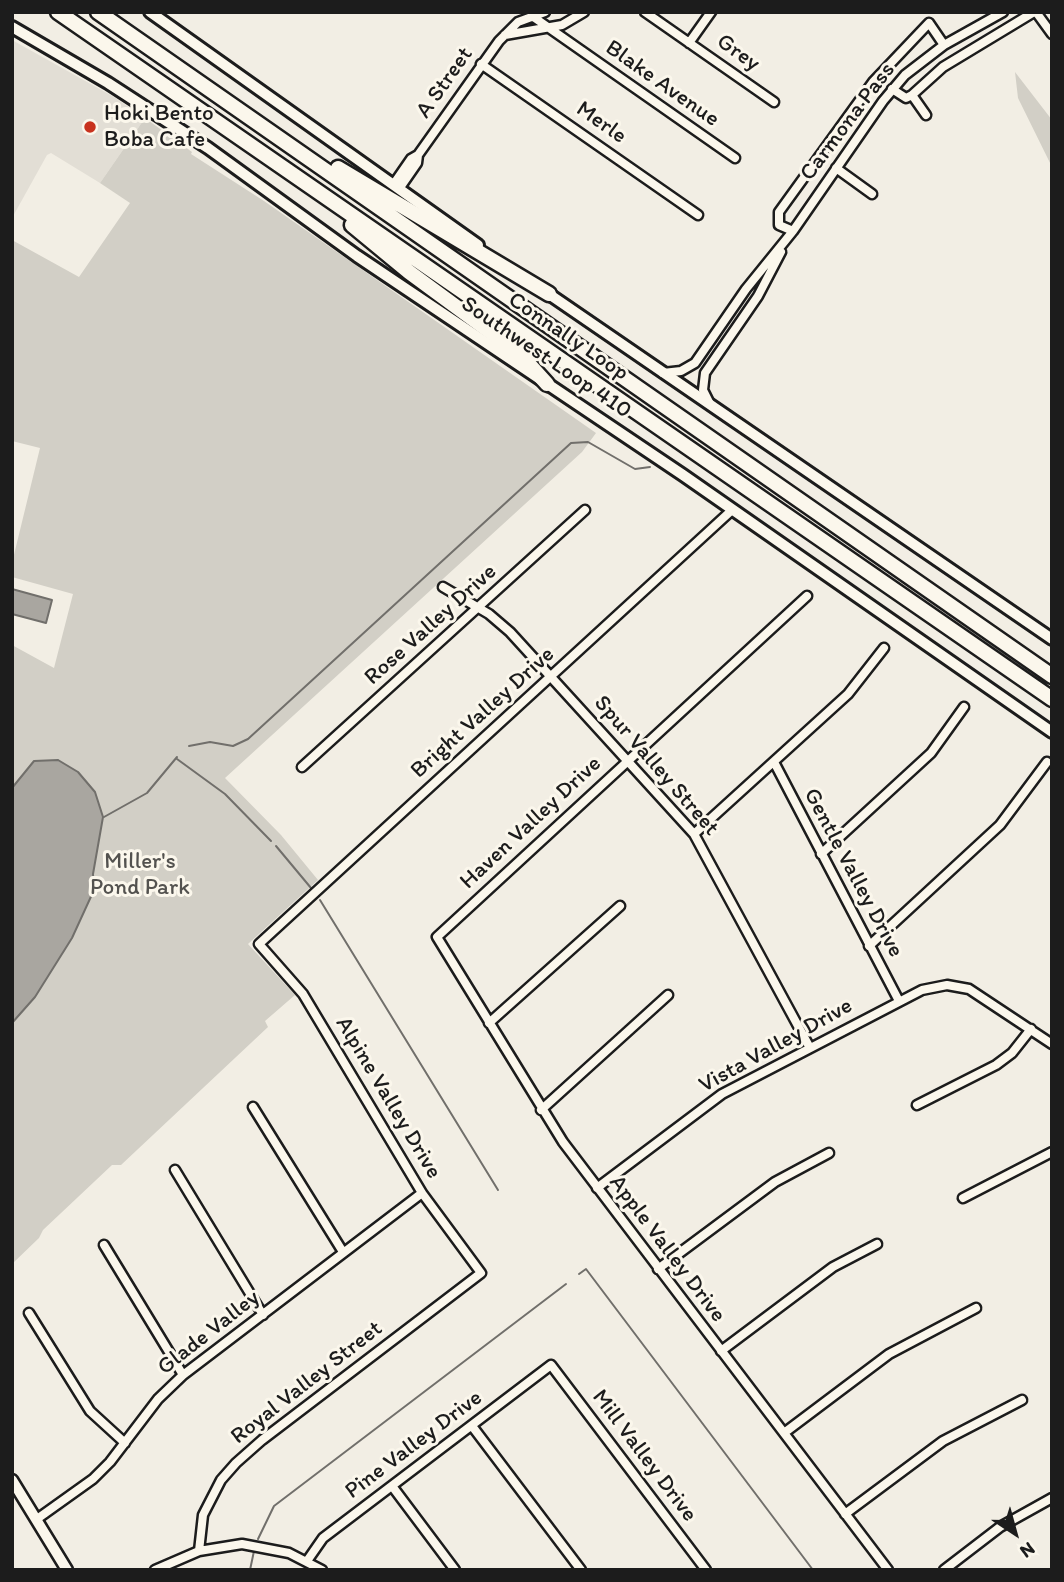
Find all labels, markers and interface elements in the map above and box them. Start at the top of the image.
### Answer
street label: Grey [711,28,765,78]
street label: Blake Avenue [600,35,724,133]
street label: A Street [411,42,479,124]
street label: Carmona Pass [795,57,901,187]
street label: Merle [570,96,632,150]
place label: Hoki Bento Boba Cafe [104,100,214,154]
marker: Hoki Bento Boba Cafe [82,119,98,135]
street label: Connally Loop [503,287,633,387]
street label: Southwest Loop 410 [456,291,636,425]
street label: Rose Valley Drive [359,558,503,692]
street label: Bright Valley Drive [405,641,561,785]
street label: Spur Valley Street [588,690,724,842]
street label: Haven Valley Drive [455,750,607,896]
street label: Gentle Valley Drive [797,784,909,962]
park label: Miller's Pond Park [90,848,190,902]
street label: Vista Valley Drive [694,992,858,1100]
street label: Alpine Valley Drive [329,1012,447,1184]
street label: Apple Valley Drive [603,1170,731,1328]
street label: Glade Valley [152,1285,266,1381]
street label: Royal Valley Street [226,1315,388,1451]
street label: Pine Valley Drive [340,1384,488,1506]
street label: Mill Valley Drive [585,1384,703,1528]
north arrow [980,1498,1050,1568]
text: N [1016,1537,1040,1563]

